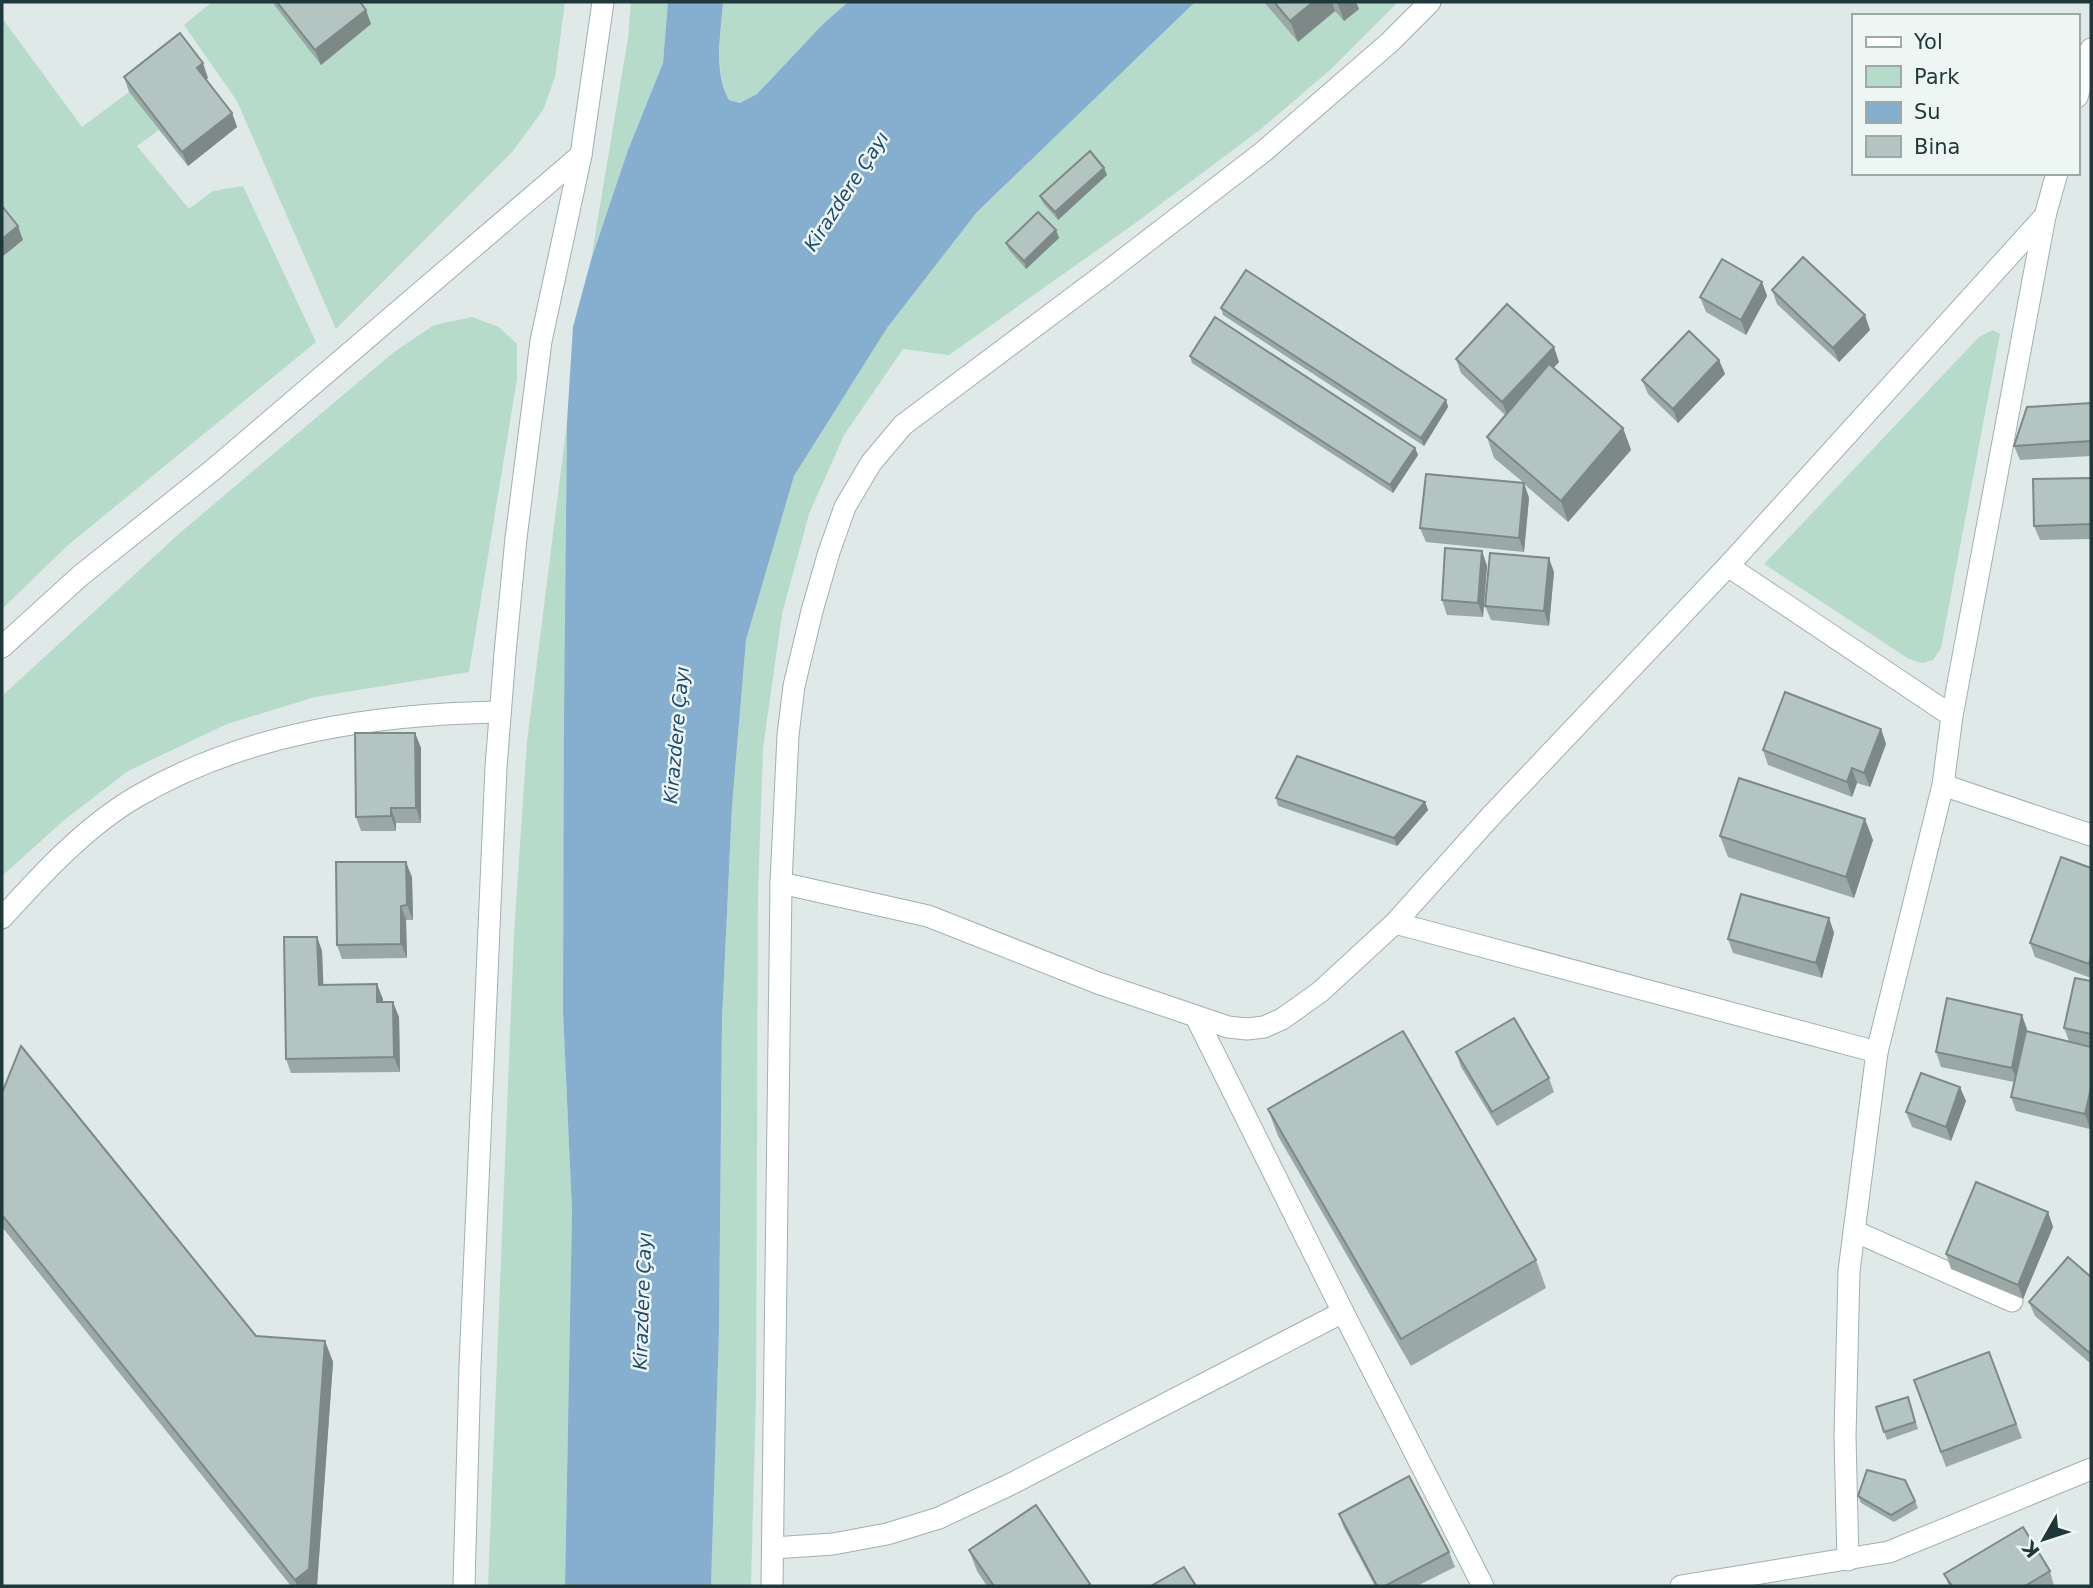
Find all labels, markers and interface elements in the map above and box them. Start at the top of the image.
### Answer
legend [1852,14,2079,175]
text: Yol [1913,30,1943,54]
text: Park [1914,65,1960,89]
text: Su [1914,100,1941,124]
water label: Kirazdere Çayı [799,127,893,255]
text: Bina [1914,135,1960,159]
water label: Kirazdere Çayı [659,665,693,805]
water label: Kirazdere Çayı [629,1232,655,1370]
north arrow [2009,1504,2079,1574]
text: K [2017,1536,2044,1562]

